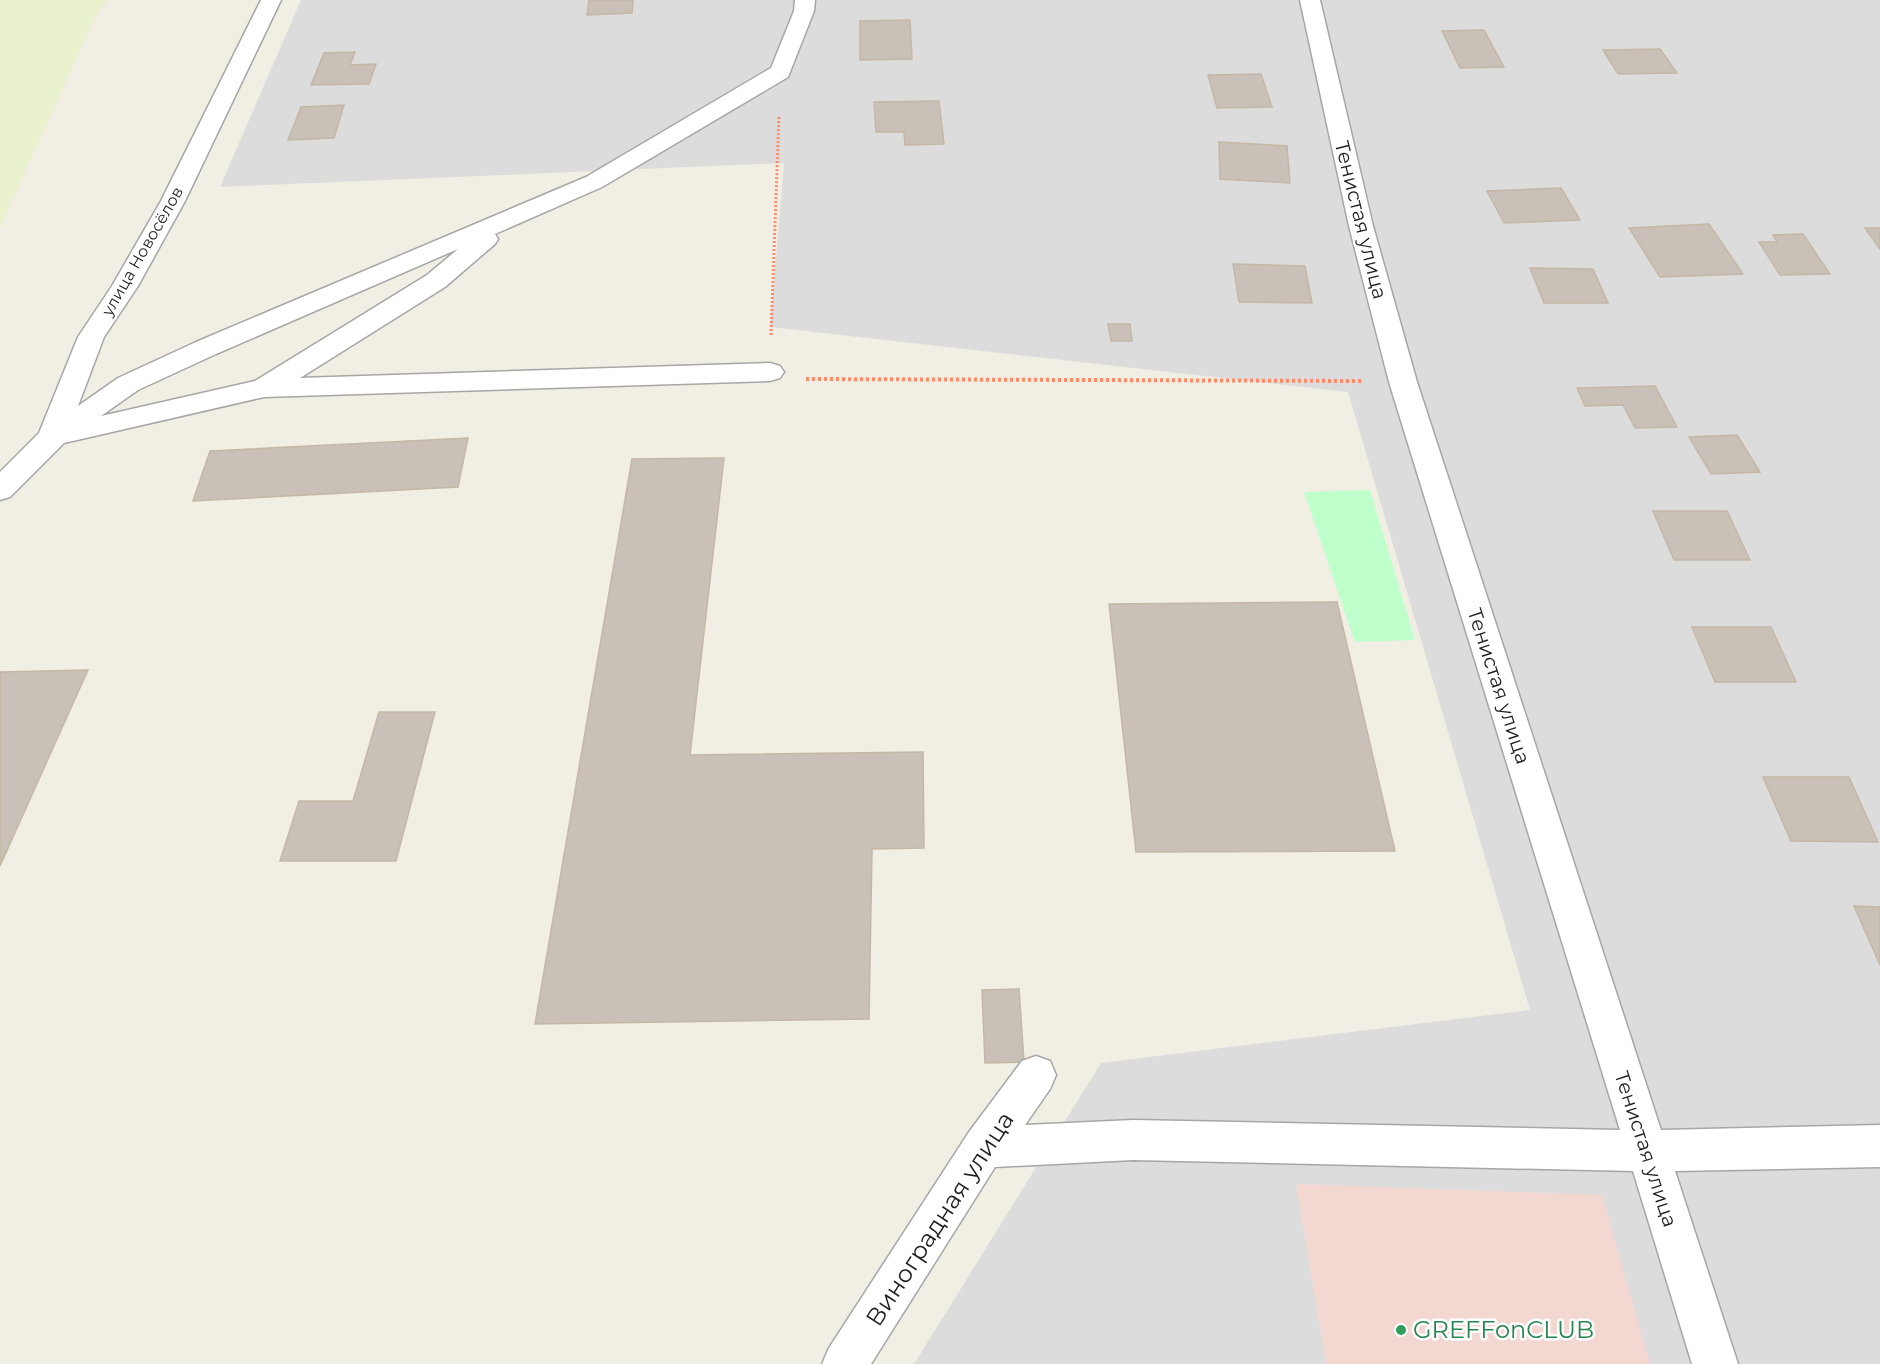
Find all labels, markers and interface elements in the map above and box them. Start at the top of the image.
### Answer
street label: Тенистая улица [1330,138,1392,302]
street label: улица Новосёлов [97,183,187,320]
street label: Тенистая улица [1463,605,1535,767]
street label: Тенистая улица [1610,1068,1682,1230]
street label: Виноградная улица [860,1106,1020,1331]
place label: GREFFonCLUB [1413,1315,1594,1344]
marker: GREFFonCLUB [1394,1323,1408,1337]

